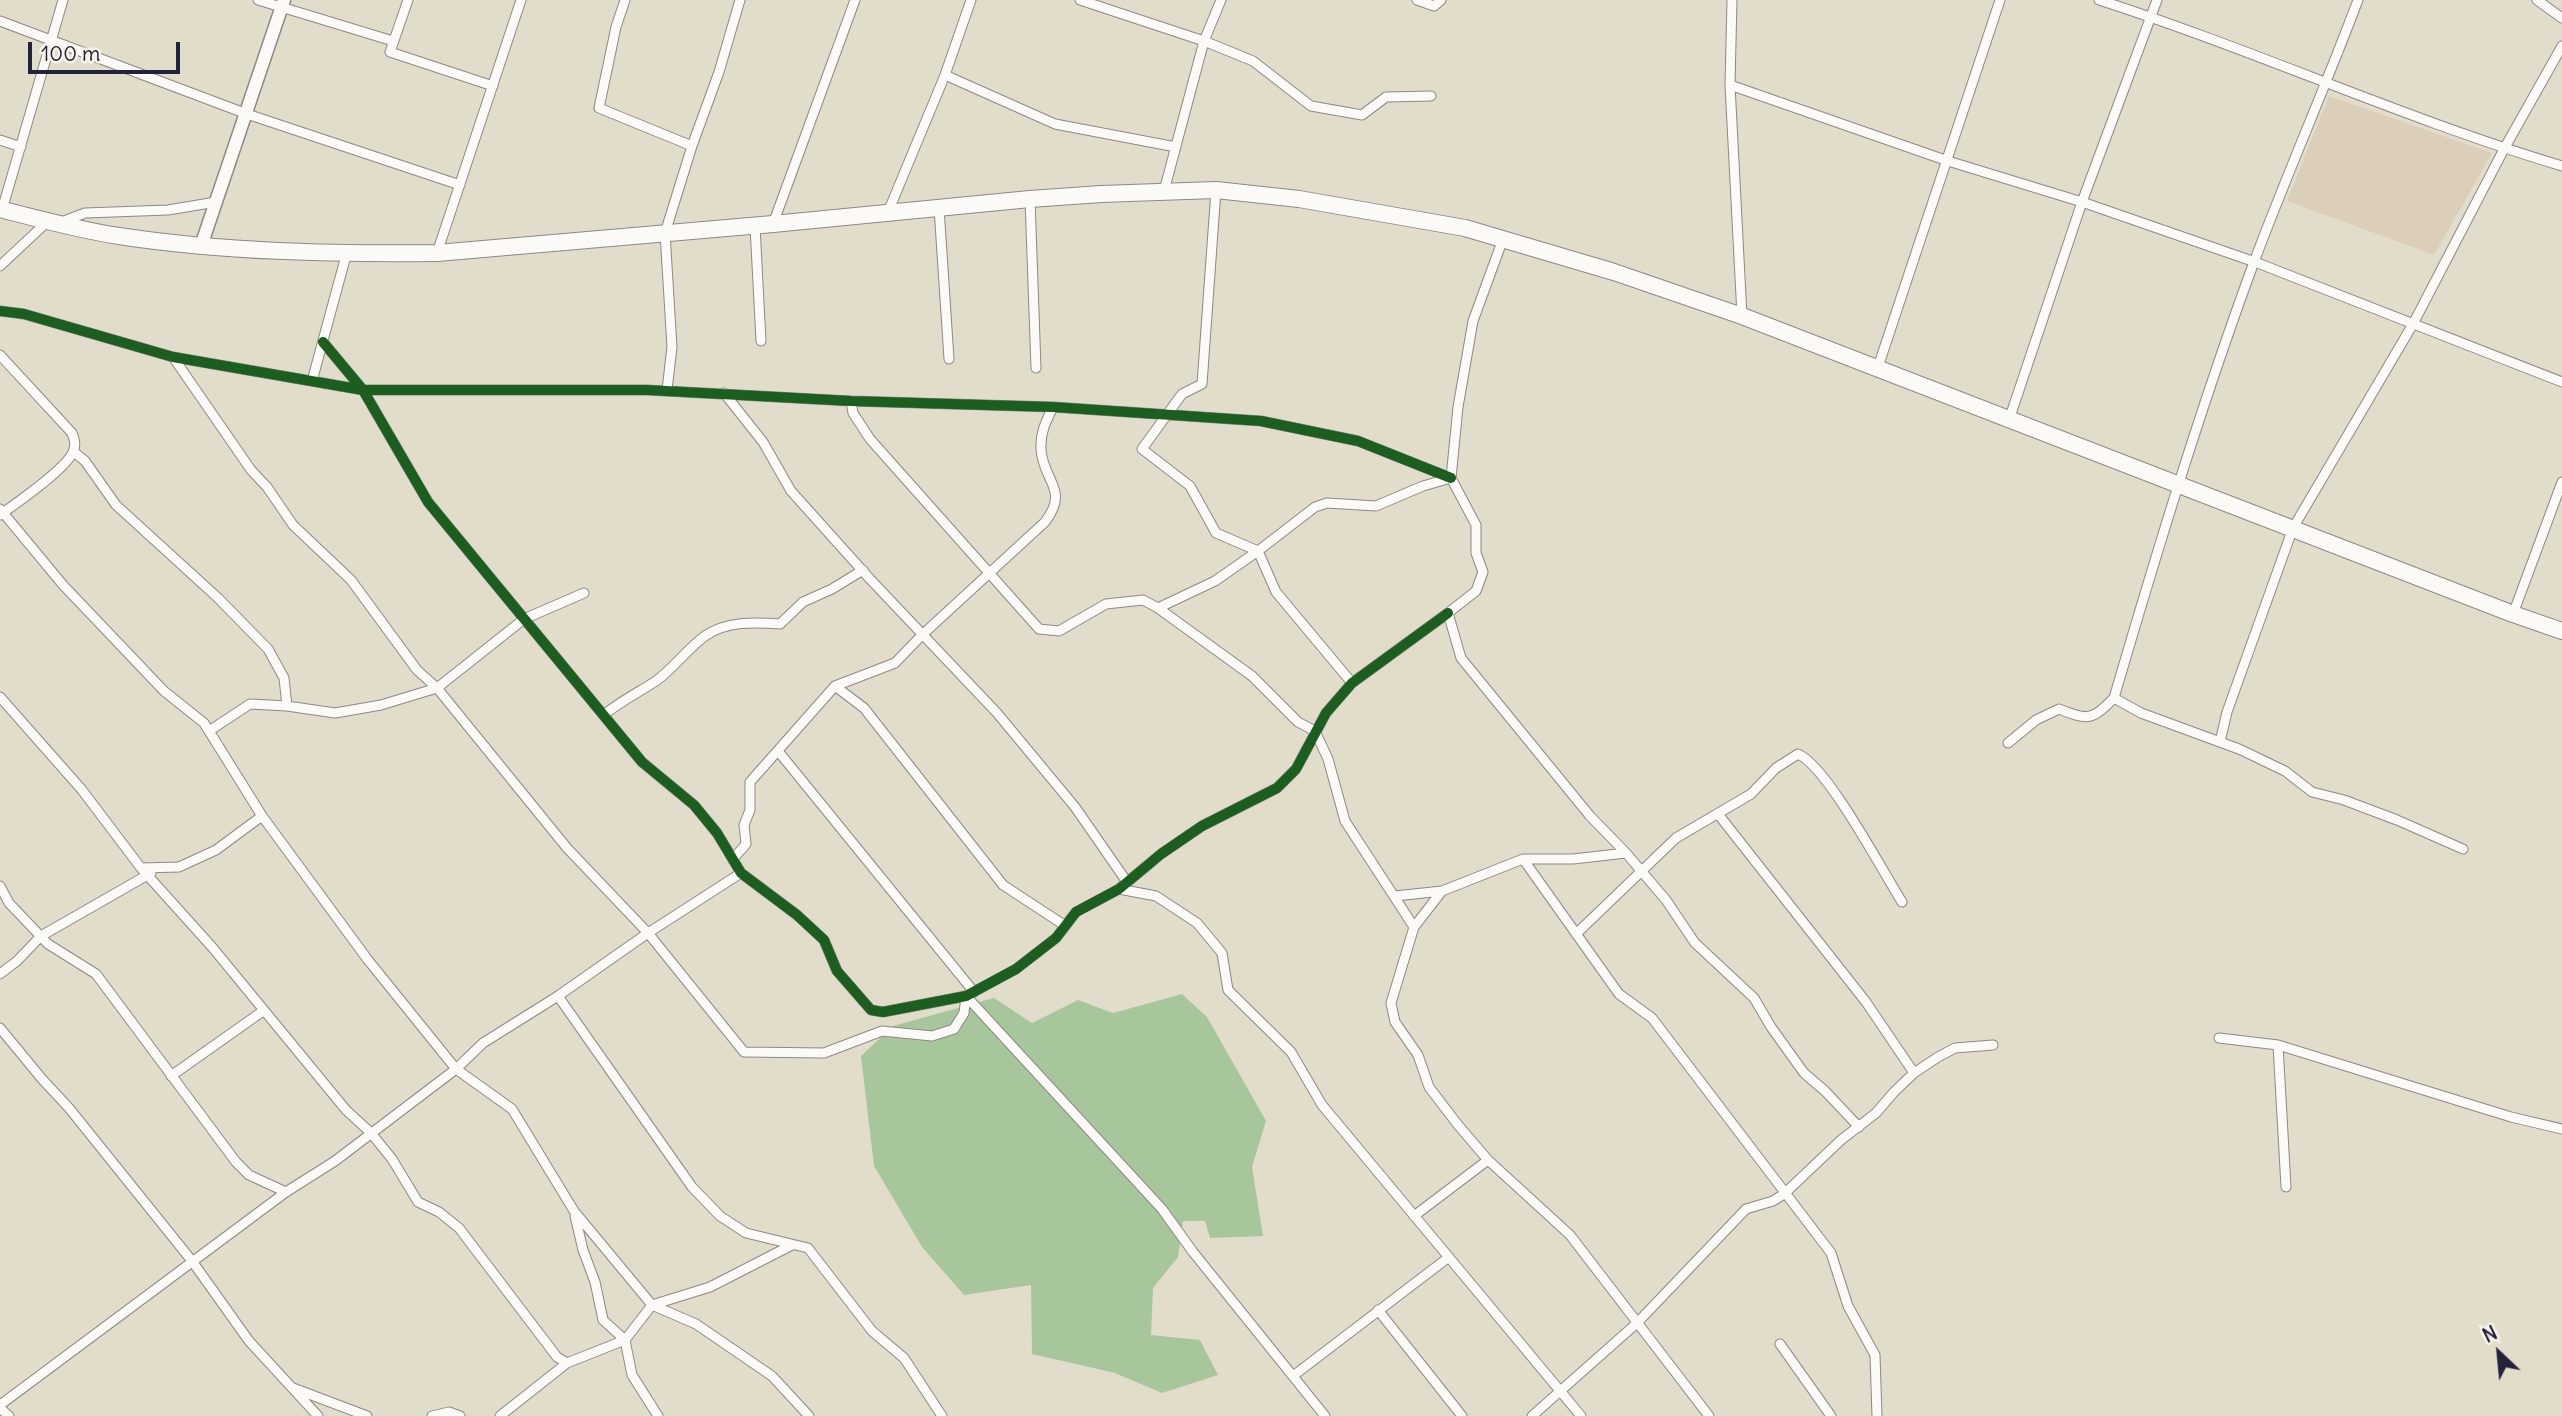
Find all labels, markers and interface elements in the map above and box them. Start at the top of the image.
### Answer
scale bar [32,28,184,72]
text: 100 m [41,40,100,67]
north arrow [2464,1318,2534,1388]
text: N [2479,1320,2501,1348]

